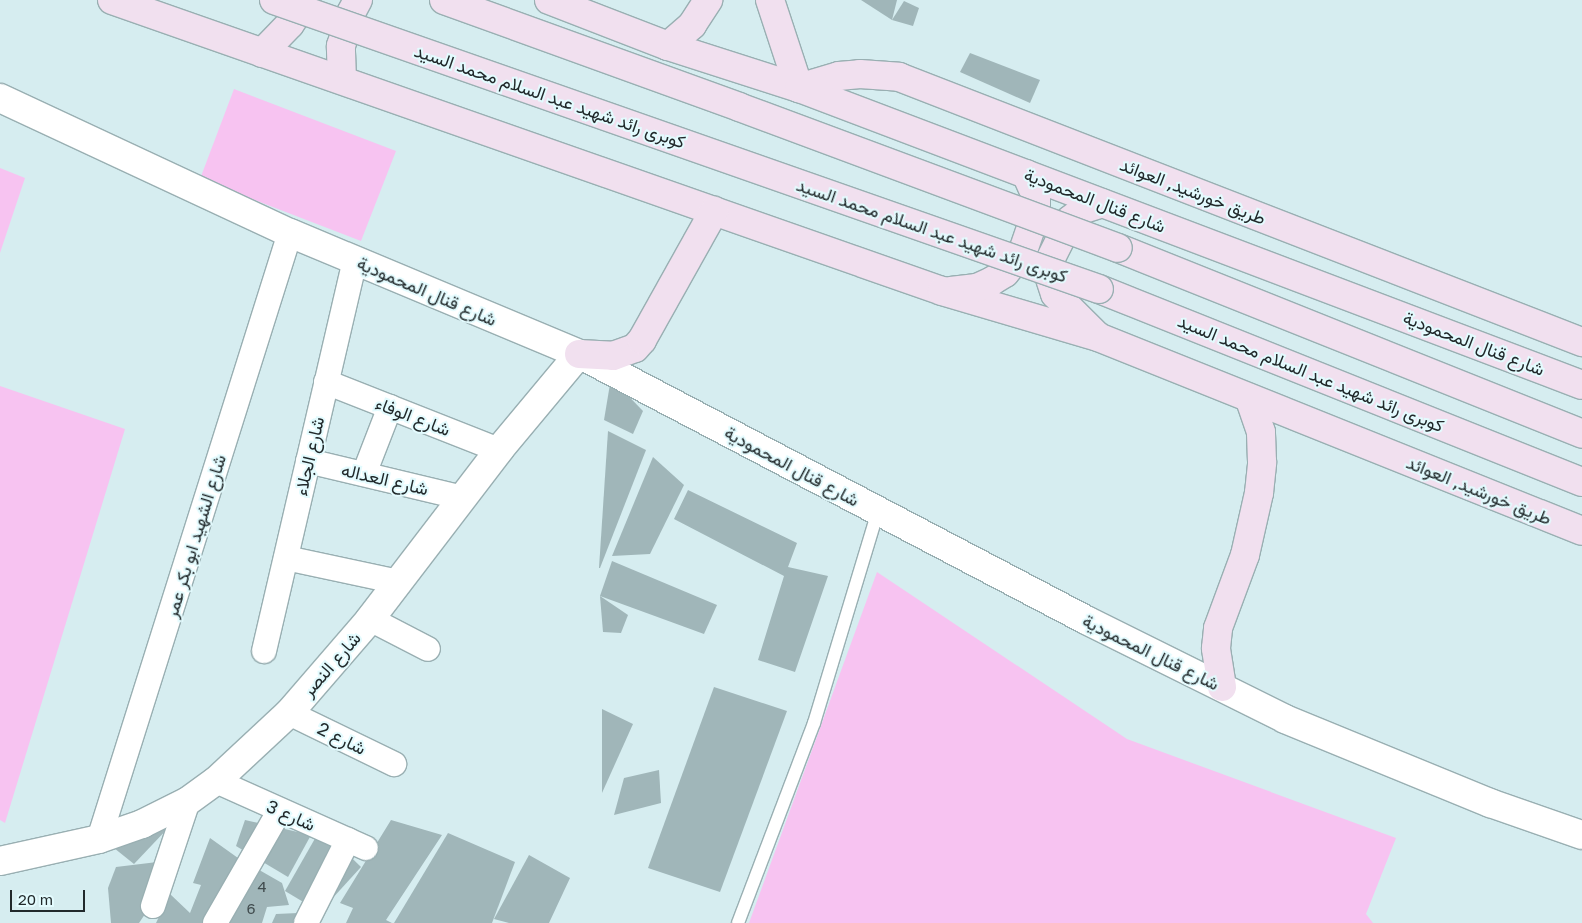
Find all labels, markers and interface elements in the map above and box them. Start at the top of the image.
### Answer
street label: كوبرى رائد شهيد عبد السلام محمد السيد [412,39,688,153]
street label: طريق خورشيد, العوائد [1117,153,1269,229]
street label: شارع قنال المحمودية [1021,163,1169,237]
street label: كوبرى رائد شهيد عبد السلام محمد السيد [794,173,1070,287]
street label: شارع قنال المحمودية [354,252,500,330]
street label: شارع قنال المحمودية [1400,306,1548,380]
street label: كوبرى رائد شهيد عبد السلام محمد السيد [1175,310,1447,436]
street label: شارع الوفاء [373,392,453,440]
street label: شارع الجلاء [289,414,329,498]
street label: شارع قنال المحمودية [721,421,863,511]
street label: طريق خورشيد, العوائد [1403,451,1555,529]
street label: شارع الشهيد ابو بكر عمر [160,452,230,620]
street label: شارع العداله [339,459,431,499]
street label: شارع قنال المحمودية [1079,610,1223,694]
street label: شارع النصر [297,627,365,701]
street label: شارع 2 [314,717,370,759]
street label: شارع 3 [263,795,319,835]
house number: 4 [257,878,267,896]
scale bar [12,880,88,912]
text: 20 m [18,890,53,908]
house number: 6 [246,900,256,918]

